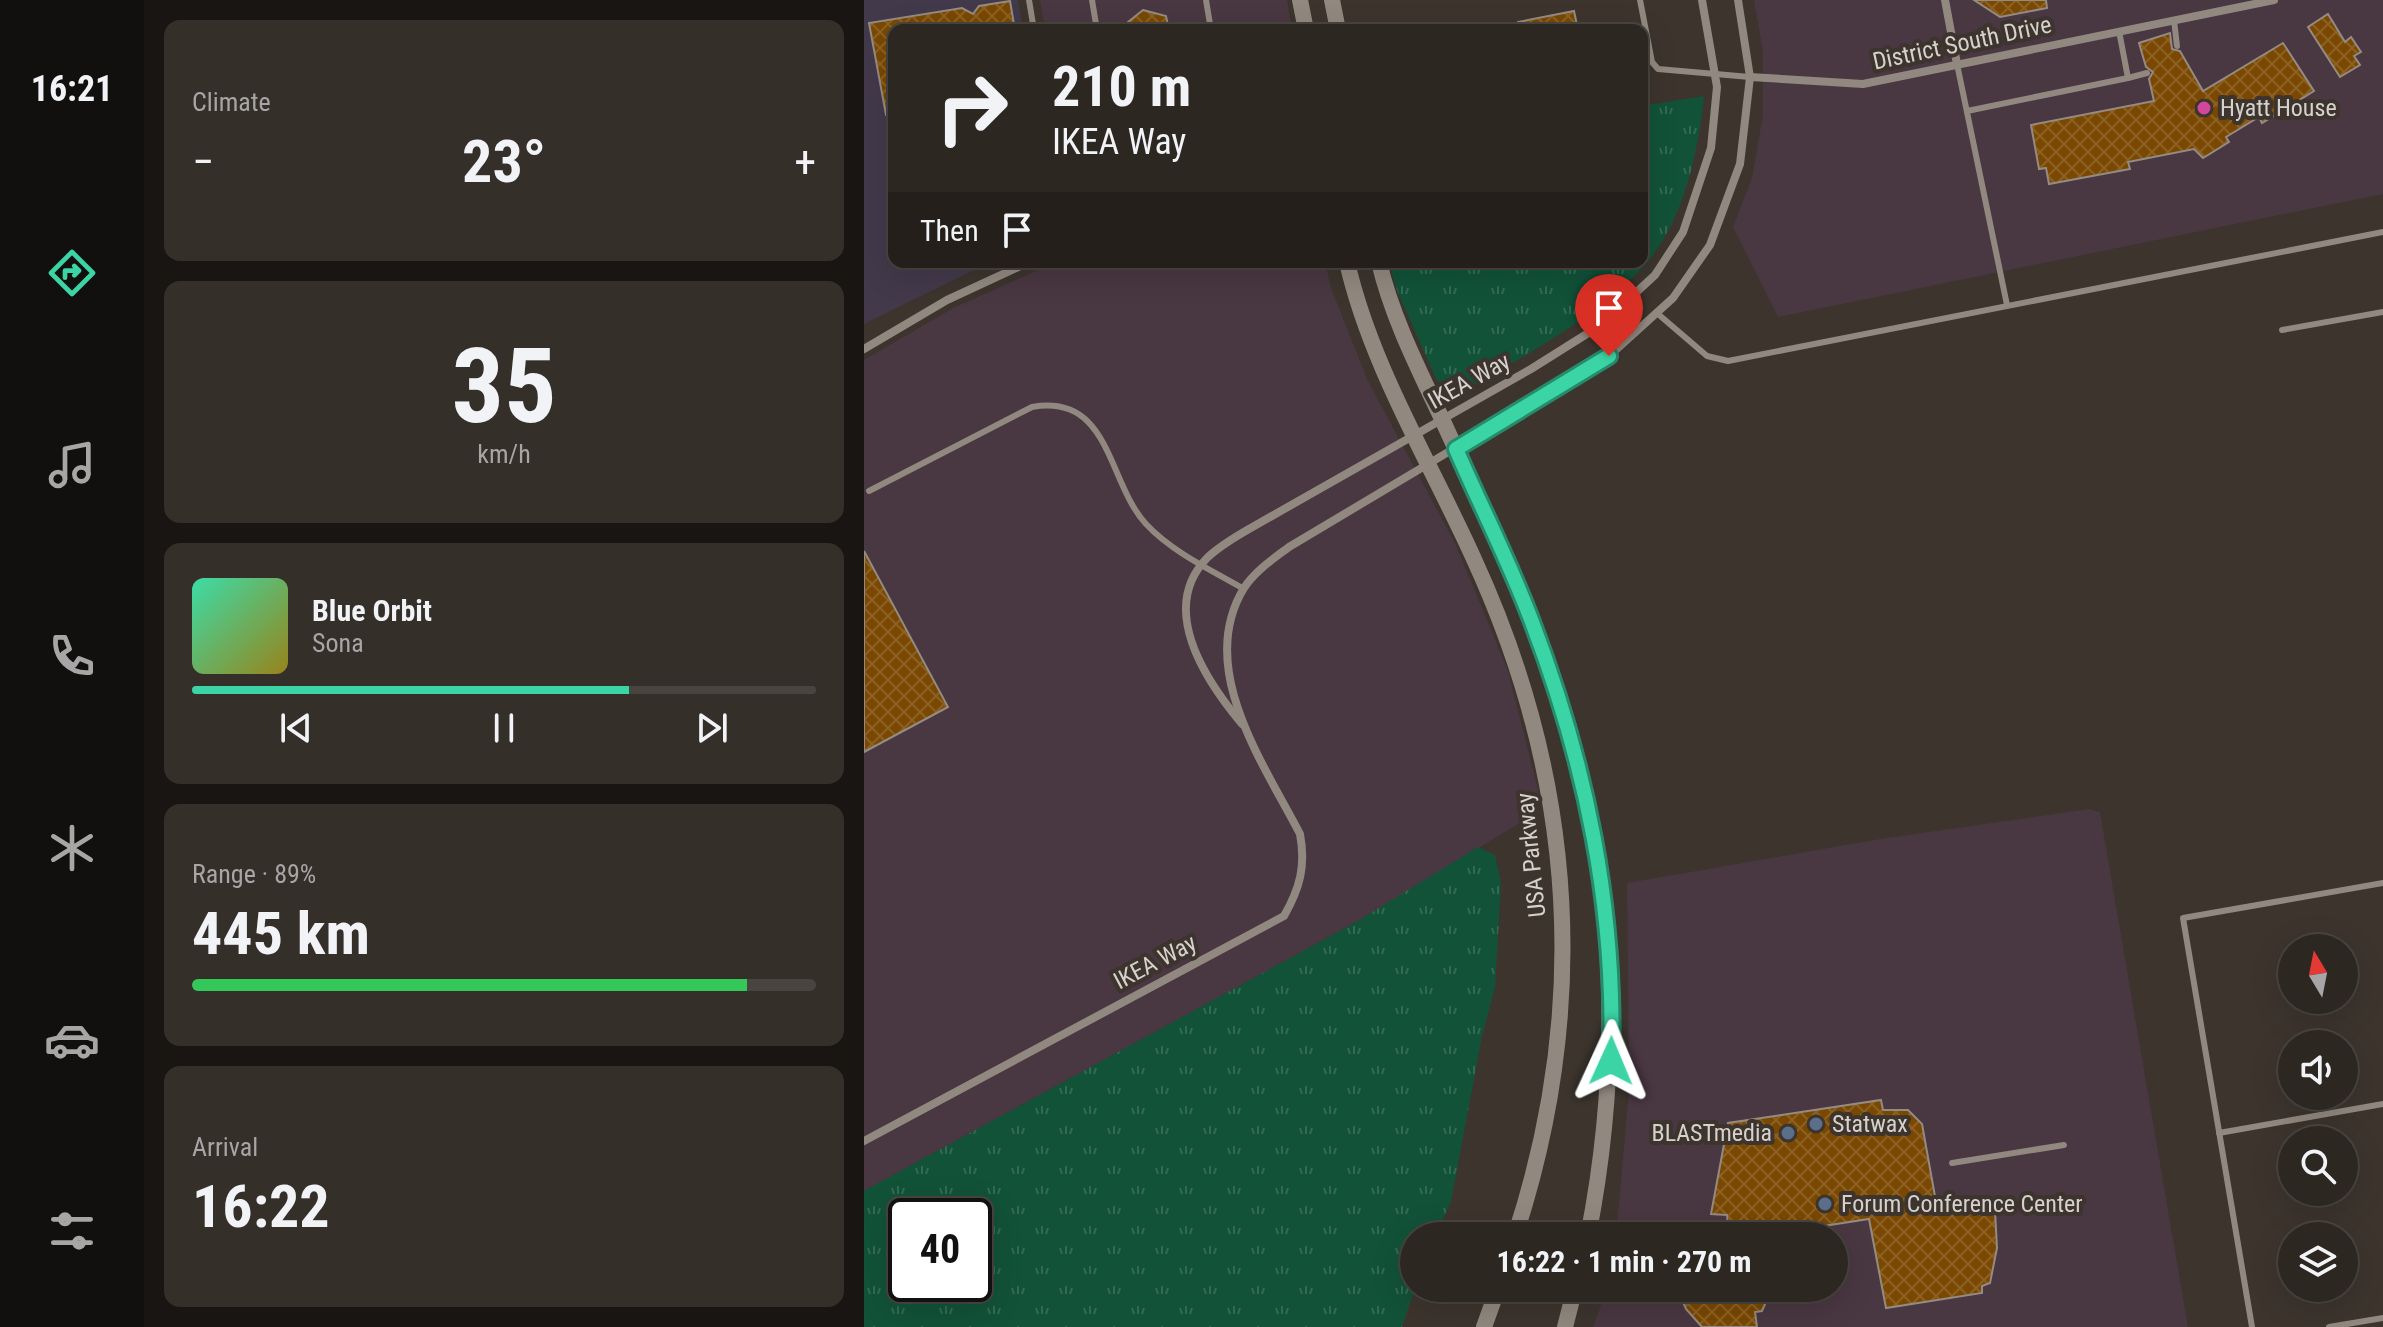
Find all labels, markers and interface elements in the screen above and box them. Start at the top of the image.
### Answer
street label: District South Drive [1870,10,2054,76]
text: 210 m [1052,54,1191,120]
icon: right [920,56,1024,160]
text: 16:21 [31,68,113,110]
text: Climate [192,87,271,117]
place label: Hyatt House [2220,94,2337,122]
marker: Hyatt House [2195,99,2213,117]
text: IKEA Way [1052,121,1186,163]
text: 23° [462,126,546,197]
text: − [192,136,214,188]
text: + [794,136,816,188]
icon: arrive [995,208,1039,252]
text: Then [920,213,979,248]
icon: directions [44,245,100,301]
pin [1575,274,1643,356]
icon: arrive [1587,286,1631,330]
text: 35 [451,326,557,447]
street label: IKEA Way [1423,347,1515,415]
icon: music [44,437,100,493]
text: km/h [477,439,531,469]
text: Blue Orbit [312,593,432,628]
icon: phone [44,628,100,684]
text: Sona [312,628,364,658]
icon: previous [274,706,318,750]
icon: pause [482,706,526,750]
icon: next [690,706,734,750]
street label: USA Parkway [1511,791,1551,919]
icon: climate [44,820,100,876]
text: Range · 89% [192,859,316,889]
text: 445 km [192,898,370,969]
street label: IKEA Way [1109,929,1201,995]
north arrow [2278,934,2358,1014]
map controls [2278,934,2358,1302]
icon: car [44,1012,100,1068]
position arrow [1569,1019,1653,1103]
button: sound [2278,1030,2358,1110]
place label: Statwax [1832,1110,1908,1138]
marker: Statwax [1807,1115,1825,1133]
place label: BLASTmedia [1652,1119,1772,1147]
marker: BLASTmedia [1779,1124,1797,1142]
button: search [2278,1126,2358,1206]
text: Arrival [192,1132,258,1162]
text: 16:22 [192,1171,330,1242]
place label: Forum Conference Center [1841,1190,2083,1218]
marker: Forum Conference Center [1816,1195,1834,1213]
speed limit sign: 40 [888,1198,992,1302]
icon: filters [44,1203,100,1259]
button: layers [2278,1222,2358,1302]
text: 16:22 · 1 min · 270 m [1497,1244,1751,1279]

